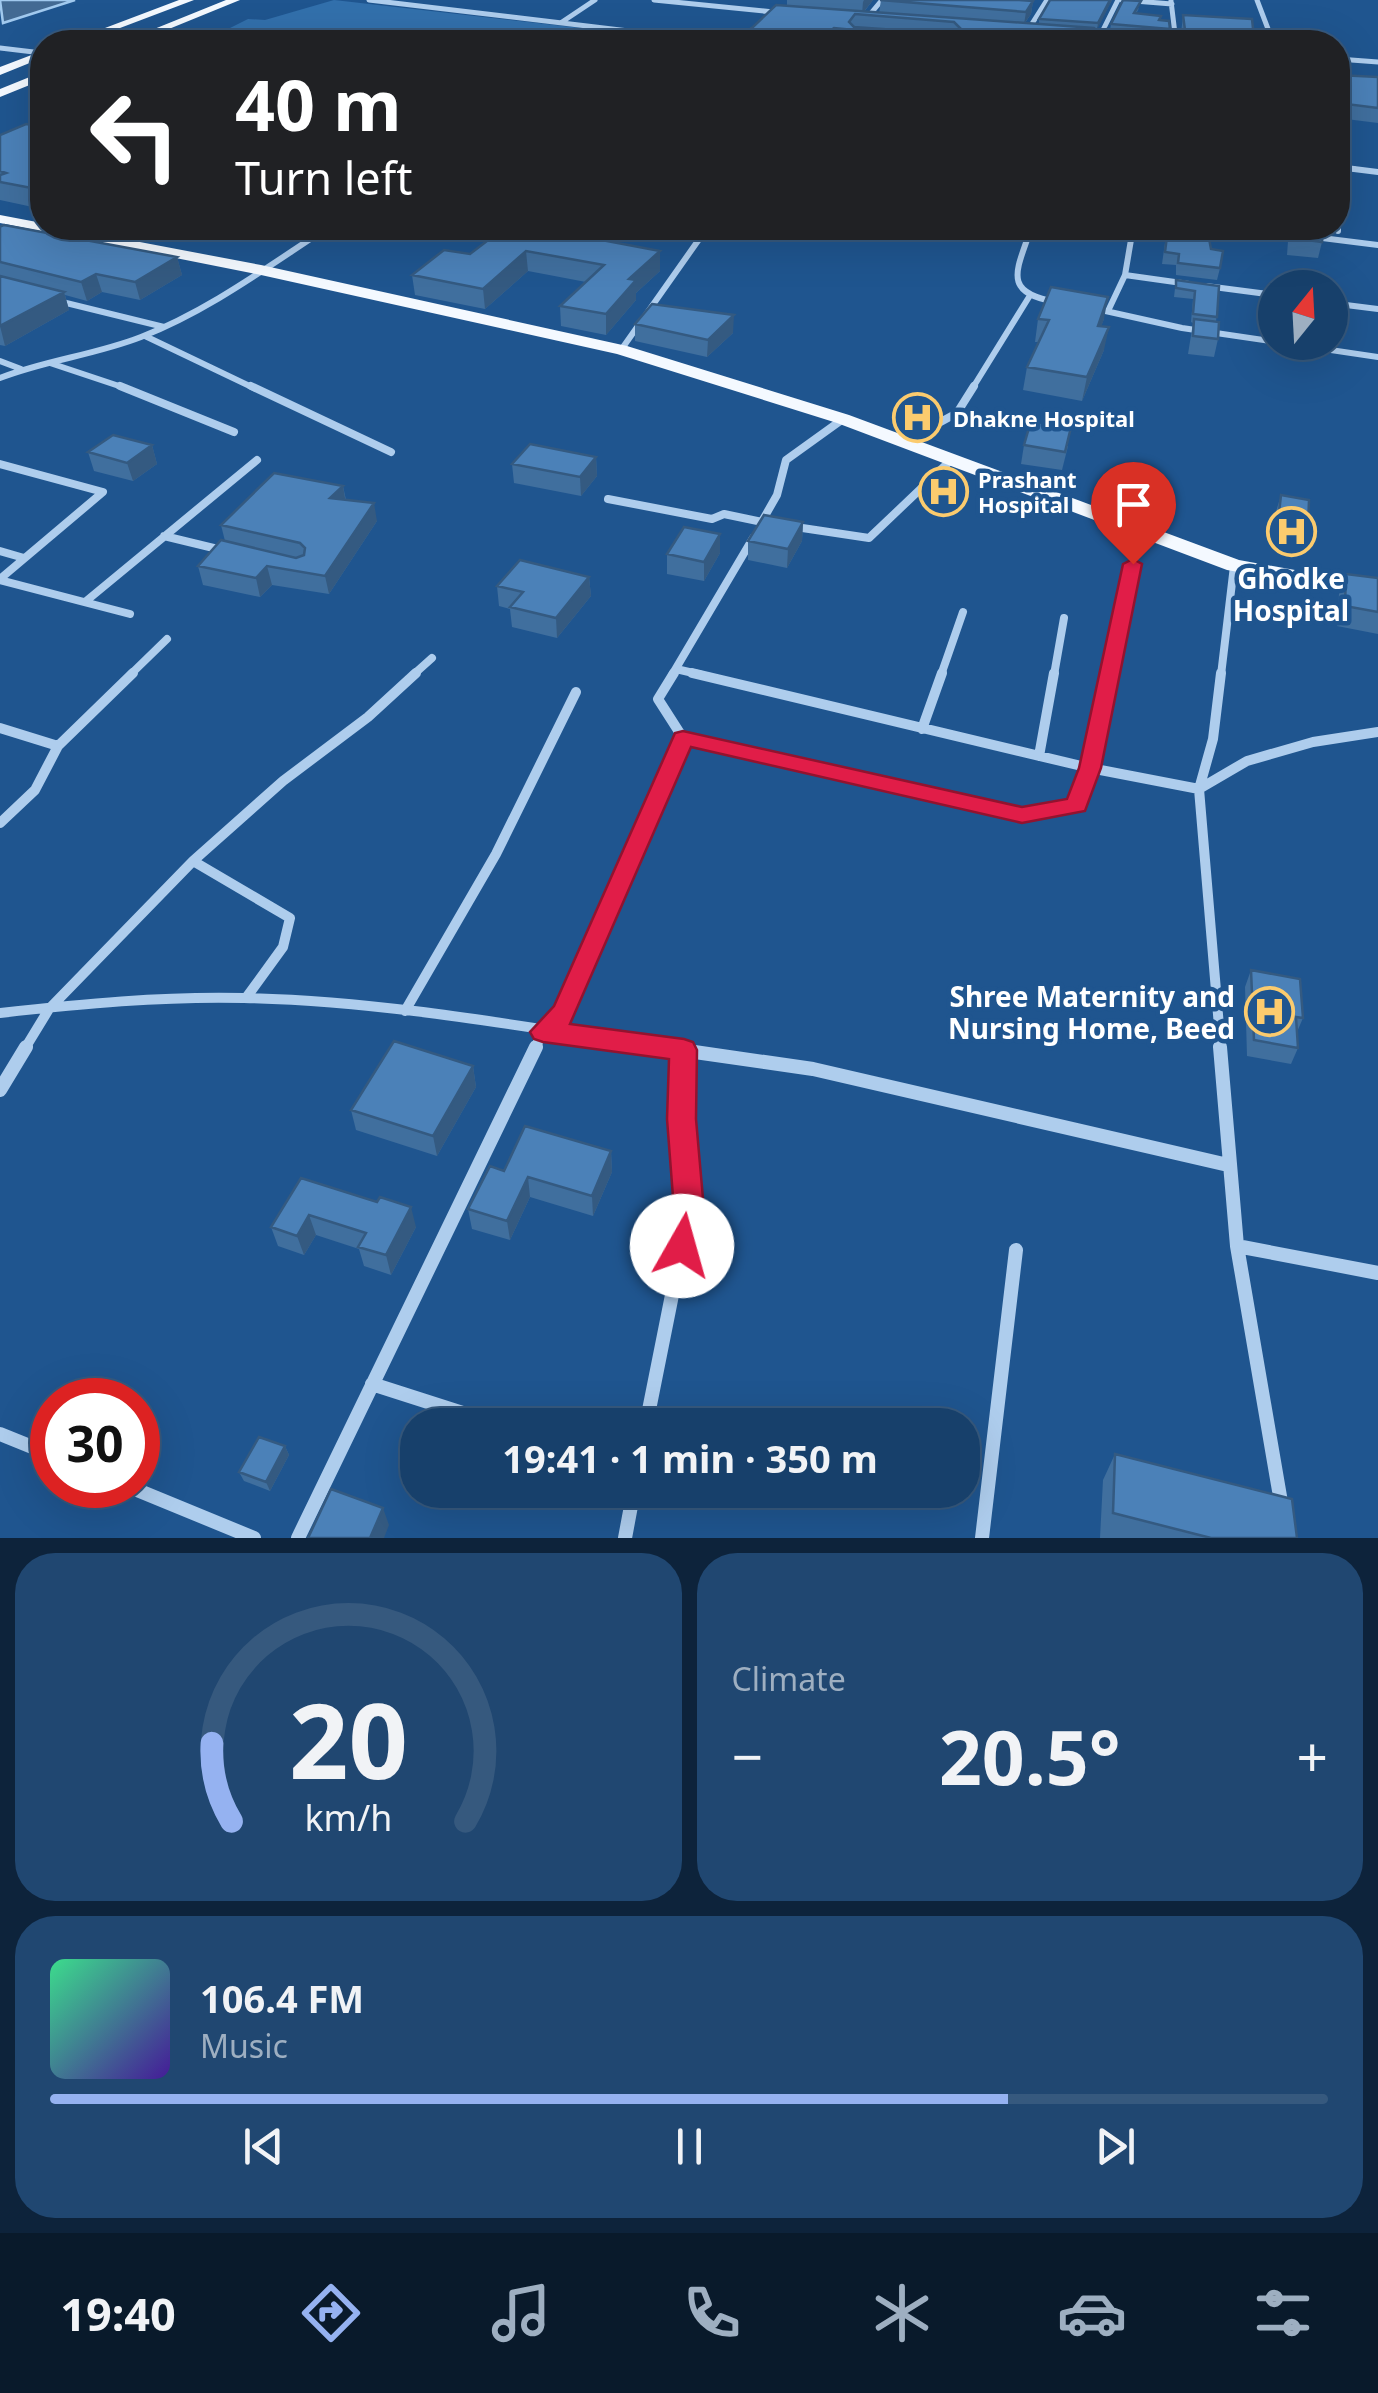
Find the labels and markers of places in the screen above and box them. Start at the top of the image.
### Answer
hospital icon: Dhakne Hospital [892,392,944,444]
place label: Dhakne Hospital [953,403,1135,433]
pin [1091,462,1176,565]
place label: Prashant Hospital [978,464,1077,519]
hospital icon: Prashant Hospital [917,466,969,518]
hospital icon: Ghodke Hospital [1265,505,1317,557]
place label: Ghodke Hospital [1233,559,1349,629]
place label: Shree Maternity and Nursing Home, Beed [948,977,1235,1047]
hospital icon: Shree Maternity and Nursing Home, Beed [1244,986,1296,1038]

